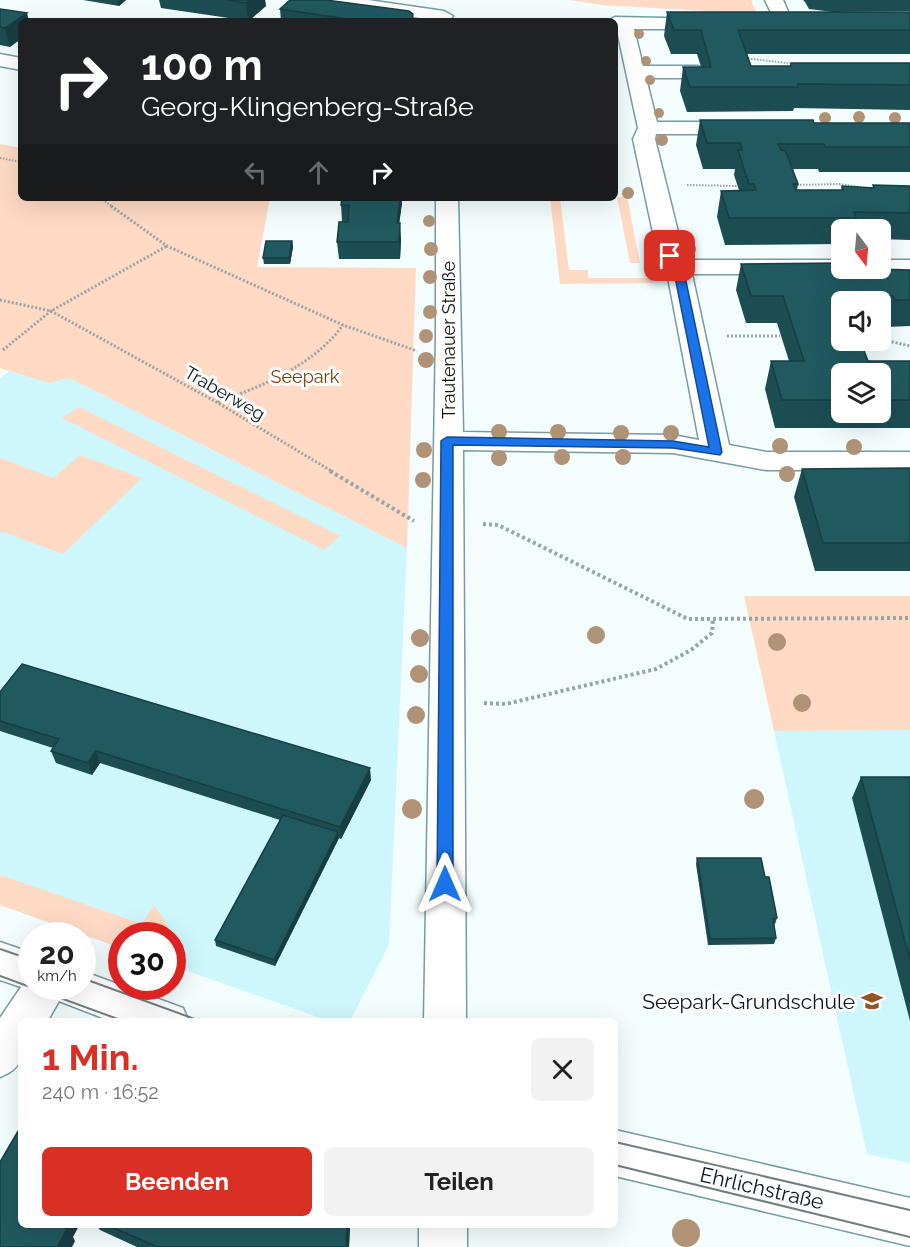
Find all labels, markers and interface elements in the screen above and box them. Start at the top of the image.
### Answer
text: 100 m [141,41,263,90]
icon: right [42,42,120,120]
text: Georg-Klingenberg-Straße [141,91,474,122]
icon: left [239,156,272,189]
icon: ahead [302,156,335,189]
icon: right [365,156,398,189]
north arrow [831,219,891,279]
map controls [831,219,891,423]
pin [644,230,695,281]
icon: arrive [653,239,686,272]
street label: Trautenauer Straße [438,261,459,419]
button: sound [831,291,891,351]
street label: Traberweg [181,362,269,424]
button: layers [831,363,891,423]
park label: Seepark [271,366,340,387]
position arrow [413,852,477,916]
speed limit sign: 30 [108,922,186,1000]
text: 20 [39,936,75,971]
text: km/h [37,967,77,985]
place label: Seepark-Grundschule [642,989,855,1014]
school or university icon: Seepark-Grundschule [860,989,884,1013]
text: 1 Min. [42,1036,139,1078]
button: close [531,1038,594,1101]
text: 240 m · 16:52 [42,1080,159,1104]
button: Beenden [42,1147,312,1216]
button: Teilen [324,1147,594,1216]
street label: Ehrlichstraße [698,1162,826,1214]

